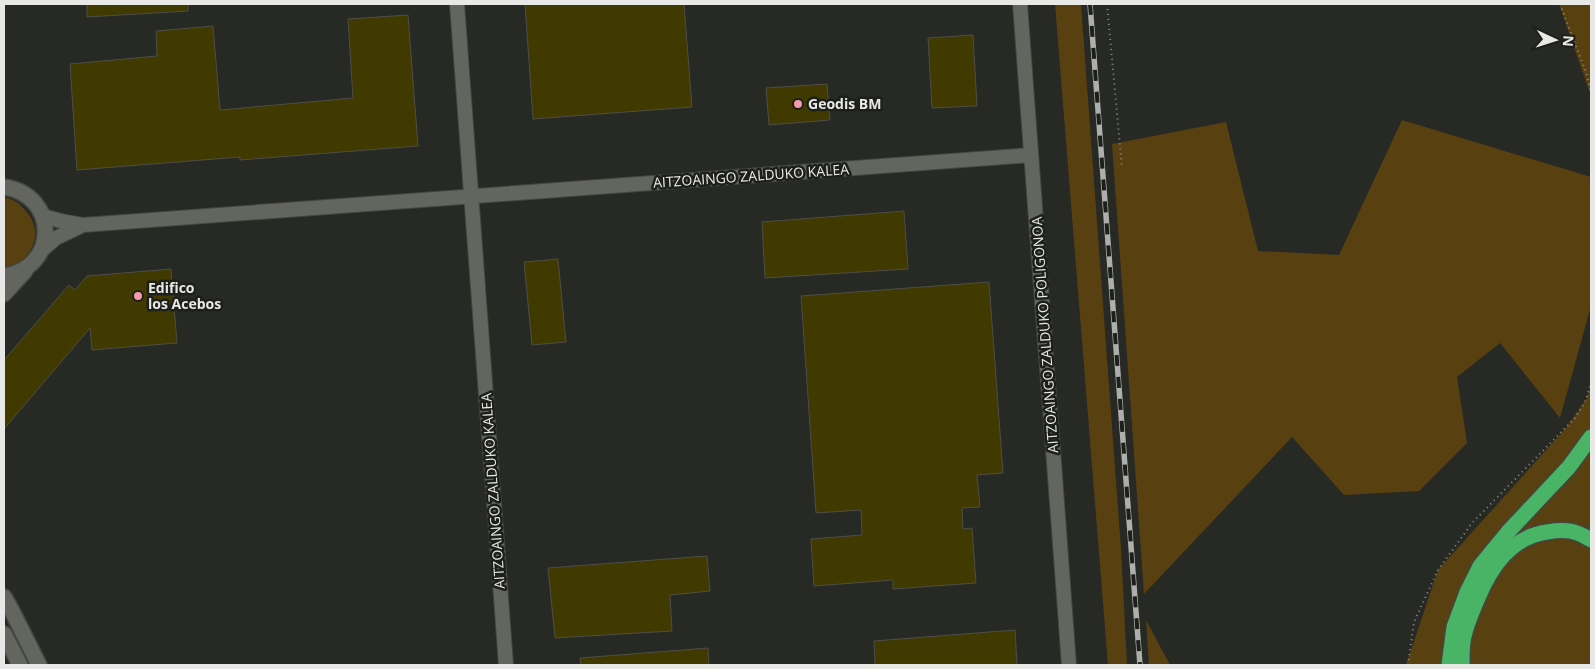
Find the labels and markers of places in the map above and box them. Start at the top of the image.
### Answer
place label: Geodis BM [808,94,881,113]
marker: Geodis BM [792,98,804,110]
place label: Edifico los Acebos [148,278,221,313]
marker: Edifico los Acebos [132,290,144,302]

